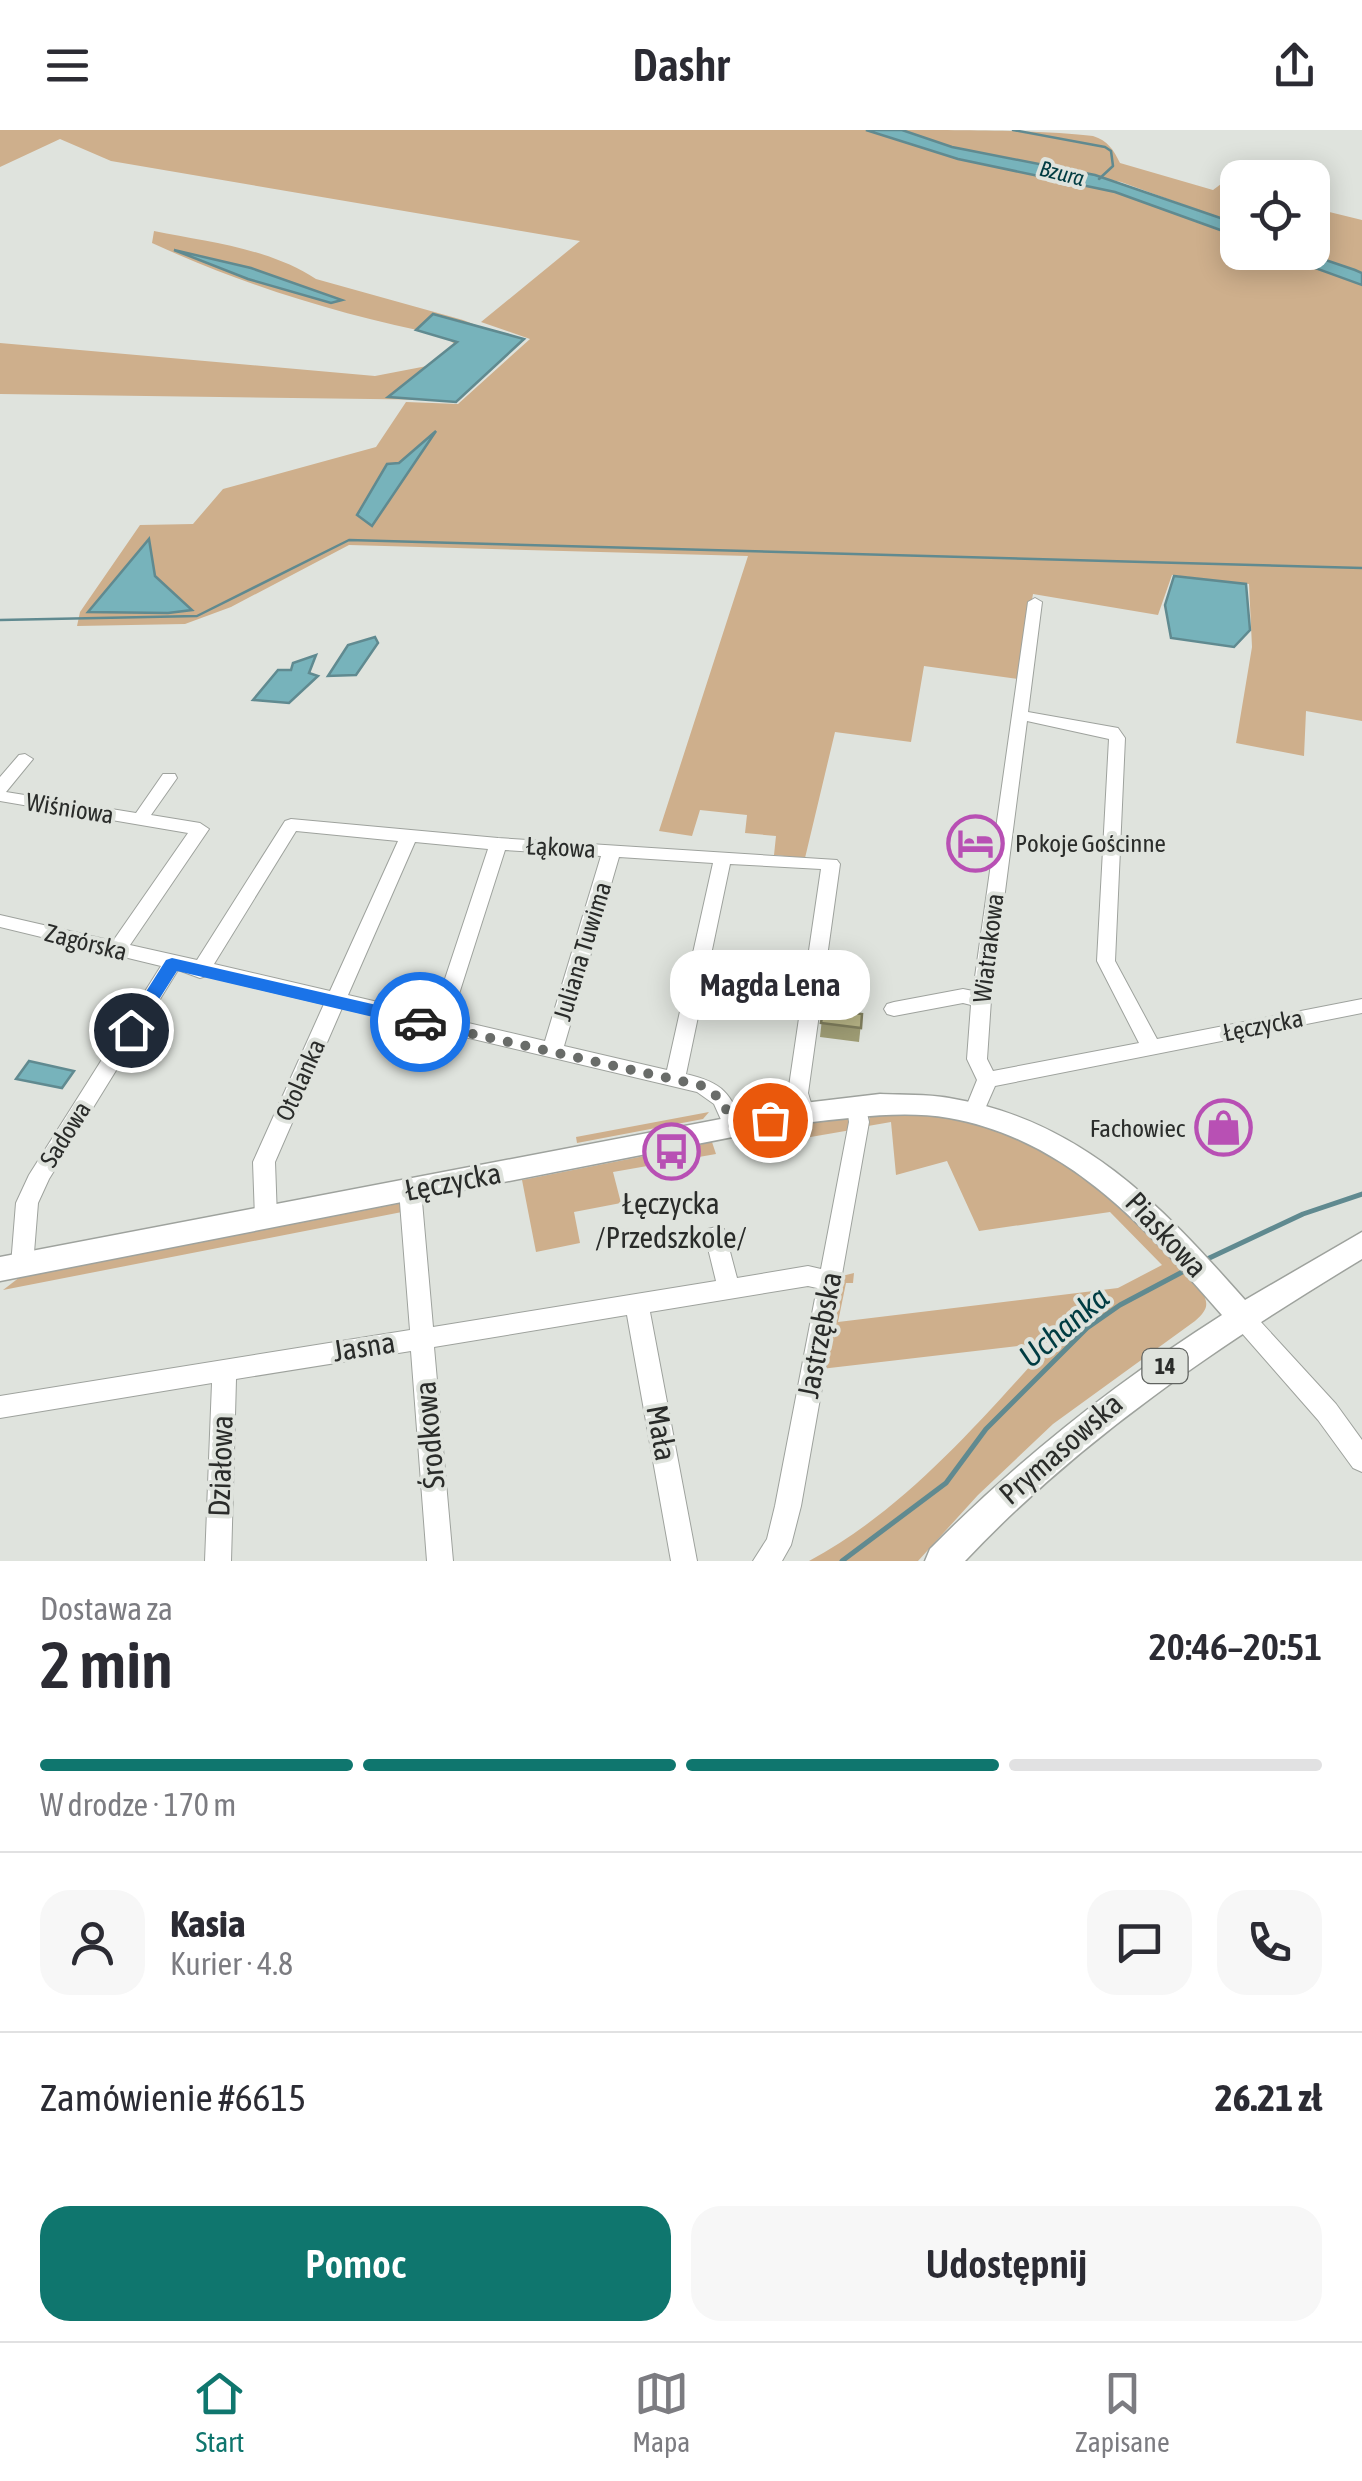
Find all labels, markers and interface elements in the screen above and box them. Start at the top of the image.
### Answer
icon: menu [40,38,95,93]
icon: share [1267,38,1322,93]
text: Dashr [632,39,730,91]
water label: Bzura [1037,155,1087,191]
map controls [1220,160,1330,270]
button: locate [1220,160,1330,270]
street label: Wiśniowa [24,787,116,829]
hotel icon: Pokoje Gościnne [946,813,1006,873]
place label: Pokoje Gościnne [1015,829,1166,857]
street label: Łąkowa [526,831,596,863]
street label: Juliana Tuwima [548,878,616,1024]
street label: Wiatrakowa [967,892,1009,1004]
street label: Zagórska [42,918,130,966]
callout: Magda Lena [670,950,870,1020]
text: Magda Lena [699,966,841,1003]
courier [370,972,470,1072]
pin [89,988,174,1073]
icon: car [393,995,448,1050]
icon: home [104,1003,159,1058]
street label: Łęczycka [1221,1004,1305,1046]
street label: Otolanka [270,1035,330,1125]
pin [728,1078,813,1163]
icon: bag [743,1093,798,1148]
street label: Sadowa [34,1096,96,1172]
shop icon: Fachowiec [1194,1098,1254,1158]
place label: Fachowiec [1090,1114,1186,1142]
bus stop icon: Łęczycka /Przedszkole/ [641,1121,701,1181]
street label: Łęczycka [402,1155,504,1207]
street label: Piaskowa [1119,1185,1214,1284]
place label: Łęczycka /Przedszkole/ [595,1186,747,1254]
street label: Jastrzębska [790,1269,848,1401]
water label: Uchanka [1012,1279,1116,1375]
street label: Jasna [330,1324,397,1368]
road number: 14 [1142,1349,1188,1383]
street label: Środkowa [407,1380,451,1490]
street label: Prymasowska [992,1386,1129,1511]
street label: Mała [640,1402,684,1463]
street label: Działowa [201,1415,239,1517]
text: Dostawa za [40,1590,173,1627]
text: 20:46–20:51 [1149,1625,1322,1668]
text: 2 min [40,1627,173,1702]
text: W drodze · 170 m [40,1786,236,1823]
button: person [40,1890,145,1995]
button: chat [1087,1890,1192,1995]
button: phone [1217,1890,1322,1995]
text: Kasia [170,1902,245,1945]
text: Kurier · 4.8 [170,1945,293,1982]
text: Zamówienie #6615 [40,2076,306,2119]
text: 26.21 zł [1215,2076,1322,2119]
button: Pomoc [40,2206,671,2321]
button: Udostępnij [691,2206,1322,2321]
tab: Start [192,2366,247,2458]
tab: Mapa [632,2366,690,2458]
tab: Zapisane [1075,2366,1170,2458]

